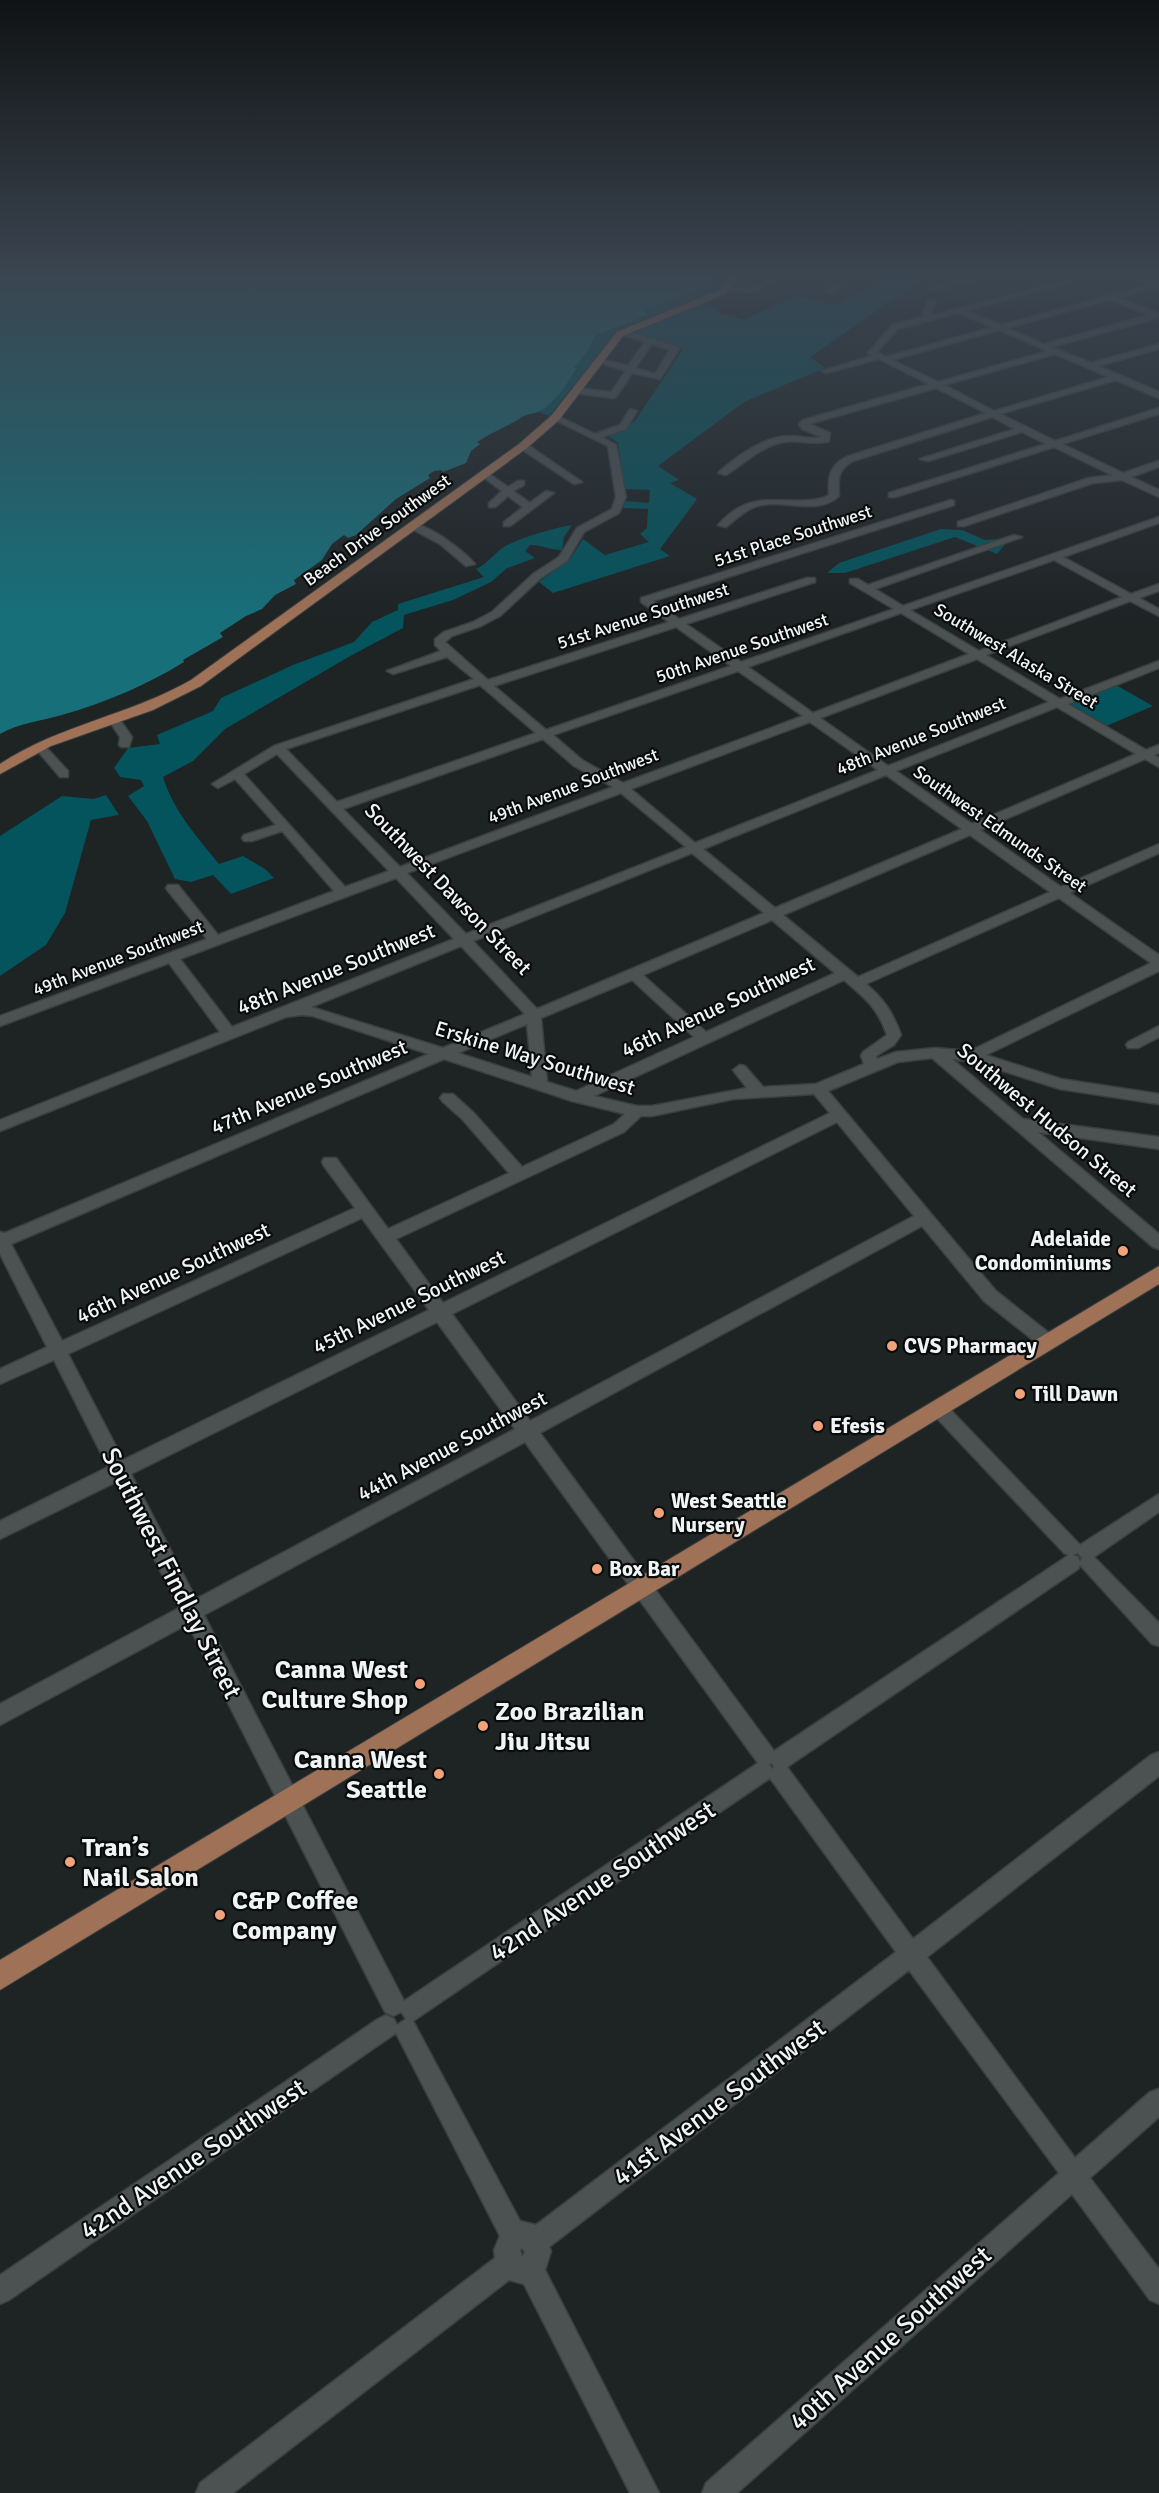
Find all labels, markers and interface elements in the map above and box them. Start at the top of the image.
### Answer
street label: Beach Drive Southwest [299,469,455,591]
street label: 51st Place Southwest [711,500,875,572]
street label: 51st Avenue Southwest [555,578,731,654]
street label: Southwest Alaska Street [930,598,1102,714]
street label: 50th Avenue Southwest [653,608,831,688]
street label: 48th Avenue Southwest [833,692,1009,780]
street label: 49th Avenue Southwest [485,743,661,829]
street label: Southwest Edmunds Street [909,761,1091,897]
street label: Southwest Dawson Street [359,798,537,980]
street label: 49th Avenue Southwest [30,915,206,1001]
street label: 48th Avenue Southwest [233,917,439,1021]
street label: 46th Avenue Southwest [617,951,819,1063]
street label: Erskine Way Southwest [432,1015,638,1101]
street label: 47th Avenue Southwest [207,1034,411,1140]
street label: Southwest Hudson Street [952,1037,1142,1203]
street label: 46th Avenue Southwest [72,1217,274,1329]
place label: Adelaide Condominiums [975,1226,1111,1276]
street label: 45th Avenue Southwest [309,1244,509,1360]
marker: Adelaide Condominiums [1116,1244,1130,1258]
place label: CVS Pharmacy [904,1333,1038,1359]
marker: CVS Pharmacy [885,1339,899,1353]
place label: Till Dawn [1032,1381,1118,1407]
street label: 44th Avenue Southwest [353,1385,551,1507]
marker: Till Dawn [1013,1387,1027,1401]
place label: Efesis [830,1413,885,1439]
marker: Efesis [811,1419,825,1433]
street label: Southwest Findlay Street [94,1443,248,1704]
place label: West Seattle Nursery [671,1488,787,1538]
marker: West Seattle Nursery [652,1506,666,1520]
place label: Box Bar [609,1556,680,1582]
marker: Box Bar [590,1562,604,1576]
place label: Canna West Culture Shop [261,1654,408,1716]
marker: Canna West Culture Shop [413,1677,427,1691]
place label: Zoo Brazilian Jiu Jitsu [495,1696,644,1758]
marker: Zoo Brazilian Jiu Jitsu [476,1719,490,1733]
place label: Canna West Seattle [294,1744,427,1806]
marker: Canna West Seattle [432,1767,446,1781]
street label: 42nd Avenue Southwest [483,1794,722,1969]
place label: Tran’s Nail Salon [82,1832,199,1894]
marker: Tran’s Nail Salon [63,1855,77,1869]
place label: C&P Coffee Company [232,1885,358,1947]
marker: C&P Coffee Company [213,1908,227,1922]
street label: 41st Avenue Southwest [607,2012,832,2193]
street label: 42nd Avenue Southwest [74,2072,313,2247]
street label: 40th Avenue Southwest [783,2239,998,2438]

